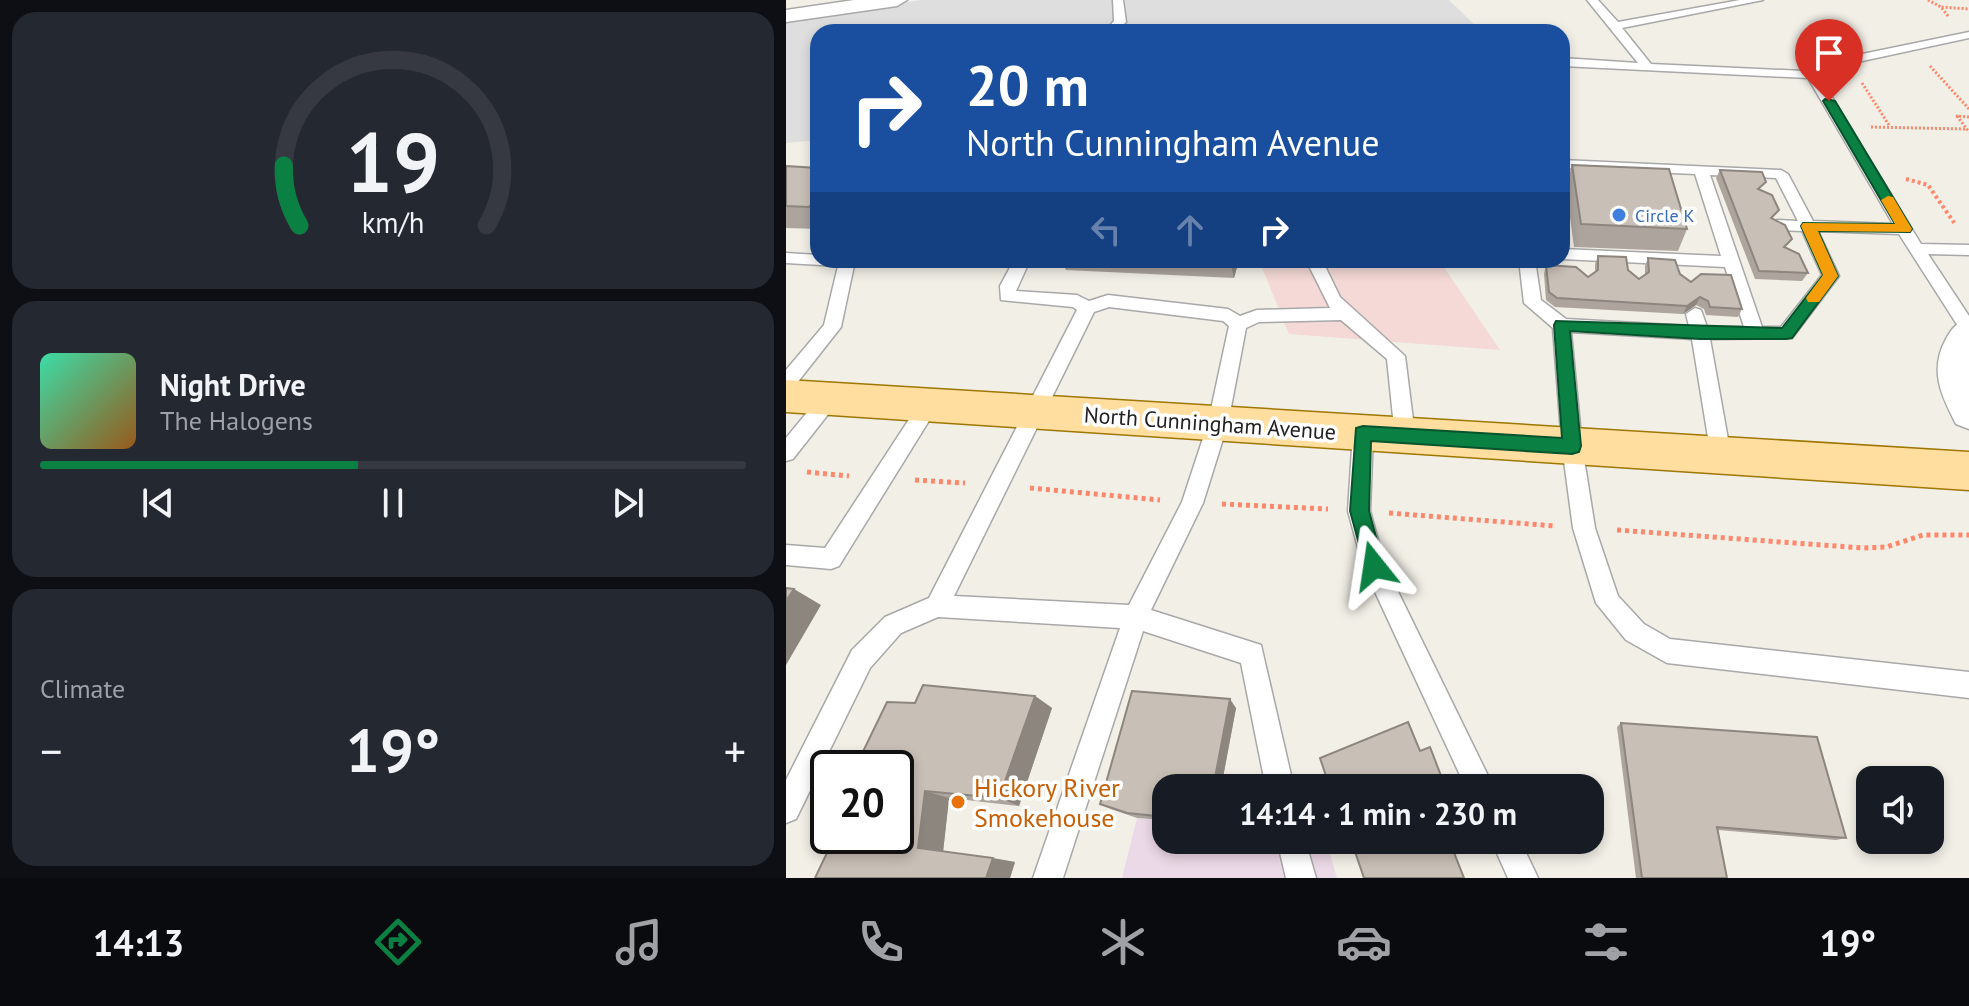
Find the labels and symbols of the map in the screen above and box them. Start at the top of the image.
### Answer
pin [1795,19,1863,101]
place label: Circle K [1635,204,1695,227]
marker: Circle K [1610,206,1628,224]
street label: North Cunningham Avenue [1083,400,1337,446]
position arrow [1332,524,1416,608]
speed limit sign: 20 [810,750,914,854]
place label: Hickory River Smokehouse [974,771,1120,834]
marker: Hickory River Smokehouse [949,793,967,811]

